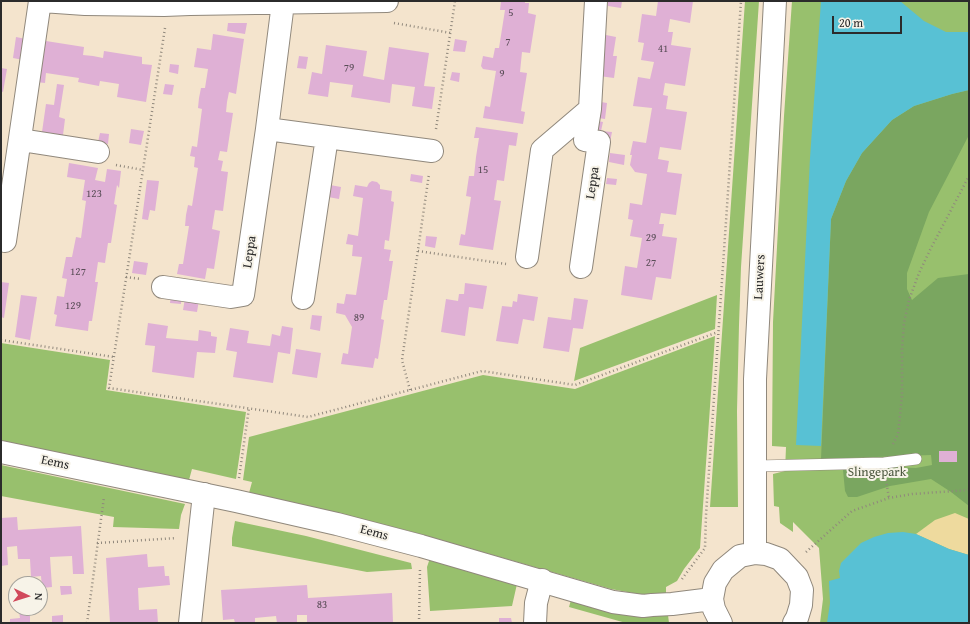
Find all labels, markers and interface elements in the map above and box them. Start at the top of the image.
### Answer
house number: 5 [508,6,514,20]
scale bar [834,8,904,34]
text: 20 m [839,14,863,31]
house number: 7 [505,35,511,49]
house number: 41 [658,42,668,56]
house number: 79 [344,61,354,75]
house number: 9 [499,67,505,81]
house number: 15 [478,163,488,177]
street label: Leppa [583,166,603,200]
house number: 123 [86,187,102,201]
house number: 29 [646,231,656,245]
street label: Leppa [240,235,260,269]
street label: Lauwers [751,254,769,300]
house number: 27 [646,256,656,270]
house number: 127 [70,265,86,279]
house number: 129 [65,299,81,313]
house number: 89 [354,311,364,325]
street label: Eems [39,452,71,474]
park label: Slingepark [848,465,906,481]
street label: Eems [358,522,390,544]
north arrow [8,576,48,616]
text: N [31,593,47,601]
house number: 83 [317,598,327,612]

